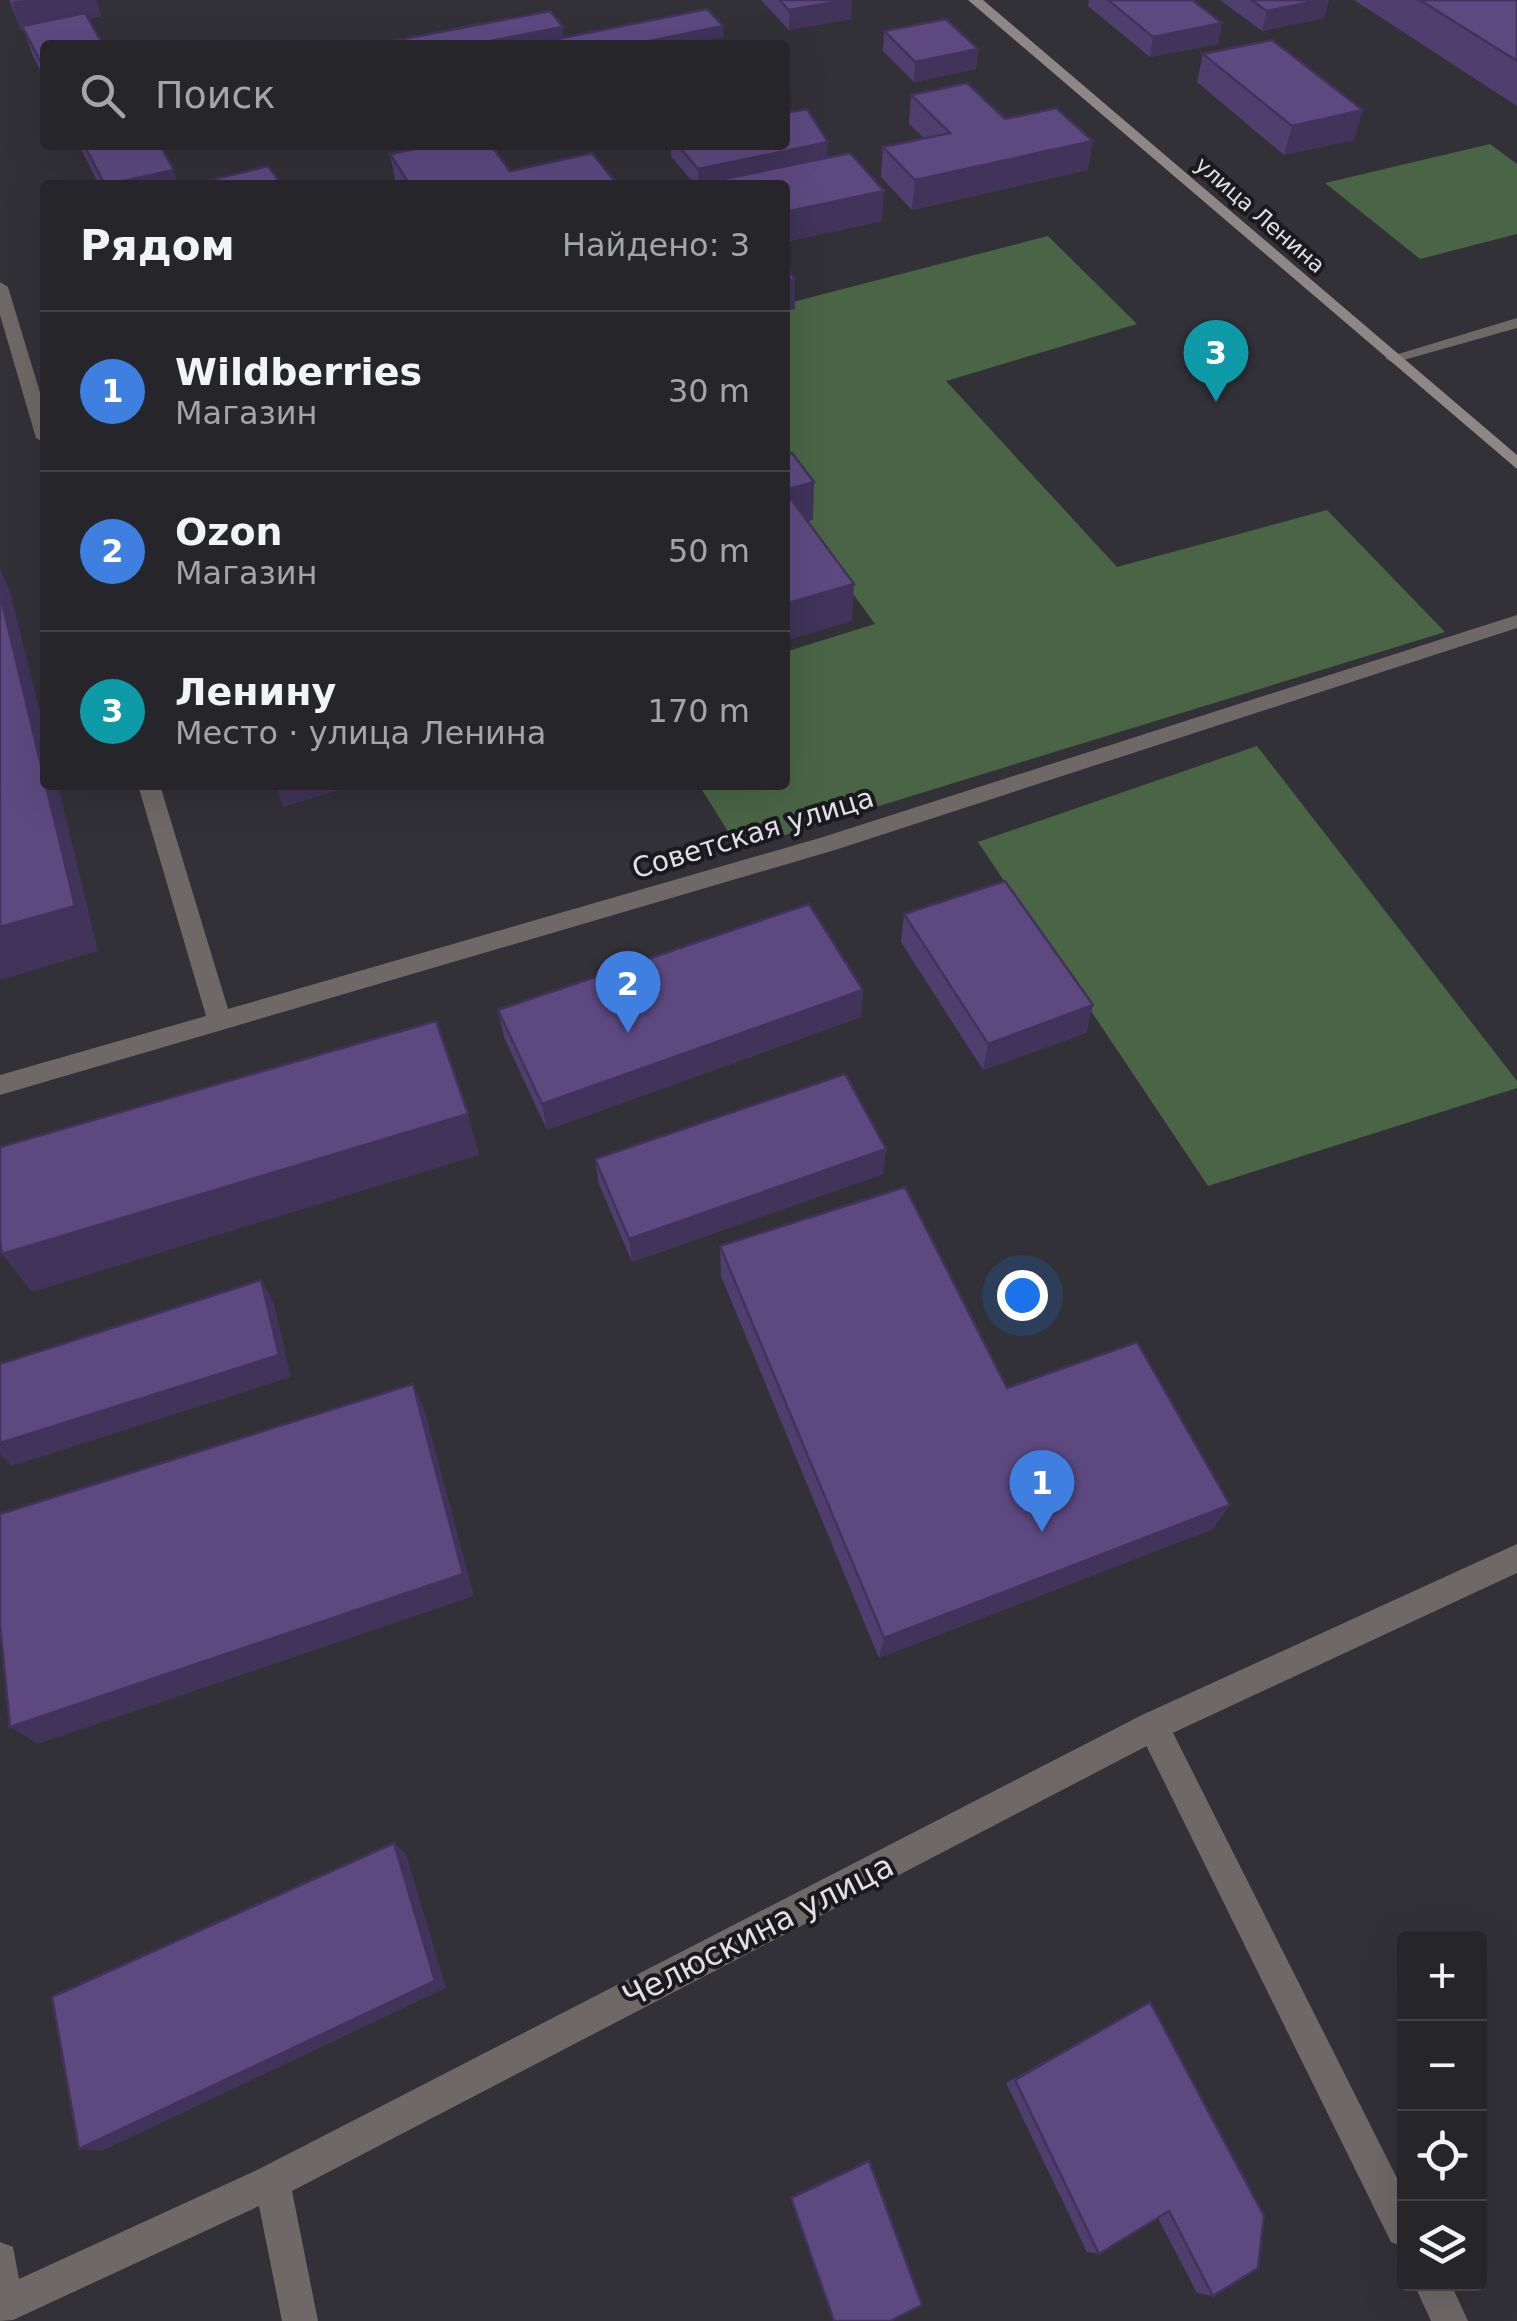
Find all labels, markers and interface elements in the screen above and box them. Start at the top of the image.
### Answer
search box [40,40,790,150]
icon: search [75,68,130,123]
text: Поиск [155,73,275,117]
street label: улица Ленина [1190,152,1330,278]
text: Рядом [80,221,235,270]
text: Найдено: 3 [562,226,750,264]
pin: 3 [1184,320,1248,402]
text: Wildberries [175,350,422,394]
text: 1 [101,372,124,410]
text: 30 m [668,372,750,410]
text: Магазин [175,394,317,432]
text: Ozon [175,510,283,554]
text: 2 [101,532,124,570]
text: 50 m [668,532,750,570]
text: Магазин [175,554,317,592]
text: Ленину [175,670,336,714]
text: 3 [101,692,124,730]
text: 170 m [648,692,750,730]
text: Место · улица Ленина [175,714,546,752]
street label: Советская улица [628,781,878,885]
pin: 2 [596,950,660,1033]
your location [997,1270,1048,1321]
pin: 1 [1010,1450,1074,1532]
street label: Челюскина улица [616,1846,900,2016]
map controls [1397,1931,1487,2291]
button: + [1397,1931,1487,2021]
button: − [1397,2021,1487,2111]
button: locate [1397,2111,1487,2201]
button: layers [1397,2201,1487,2291]

